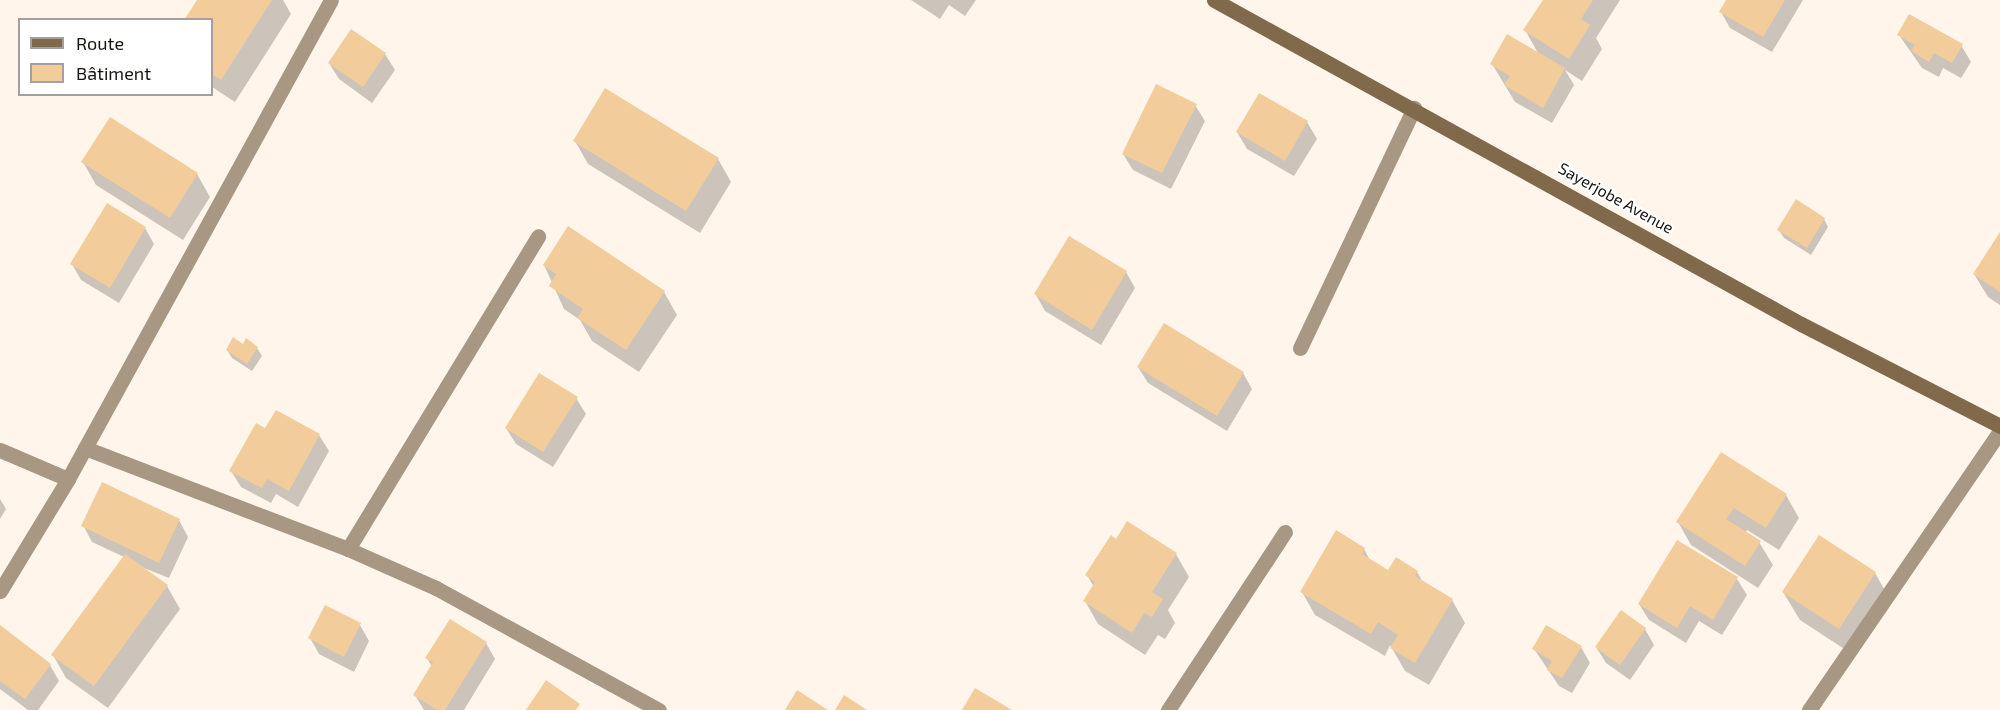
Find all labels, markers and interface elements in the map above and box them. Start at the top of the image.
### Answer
legend [18,18,213,96]
text: Route [76,32,124,54]
text: Bâtiment [76,62,151,84]
street label: Sayerjobe Avenue [1555,158,1677,238]

